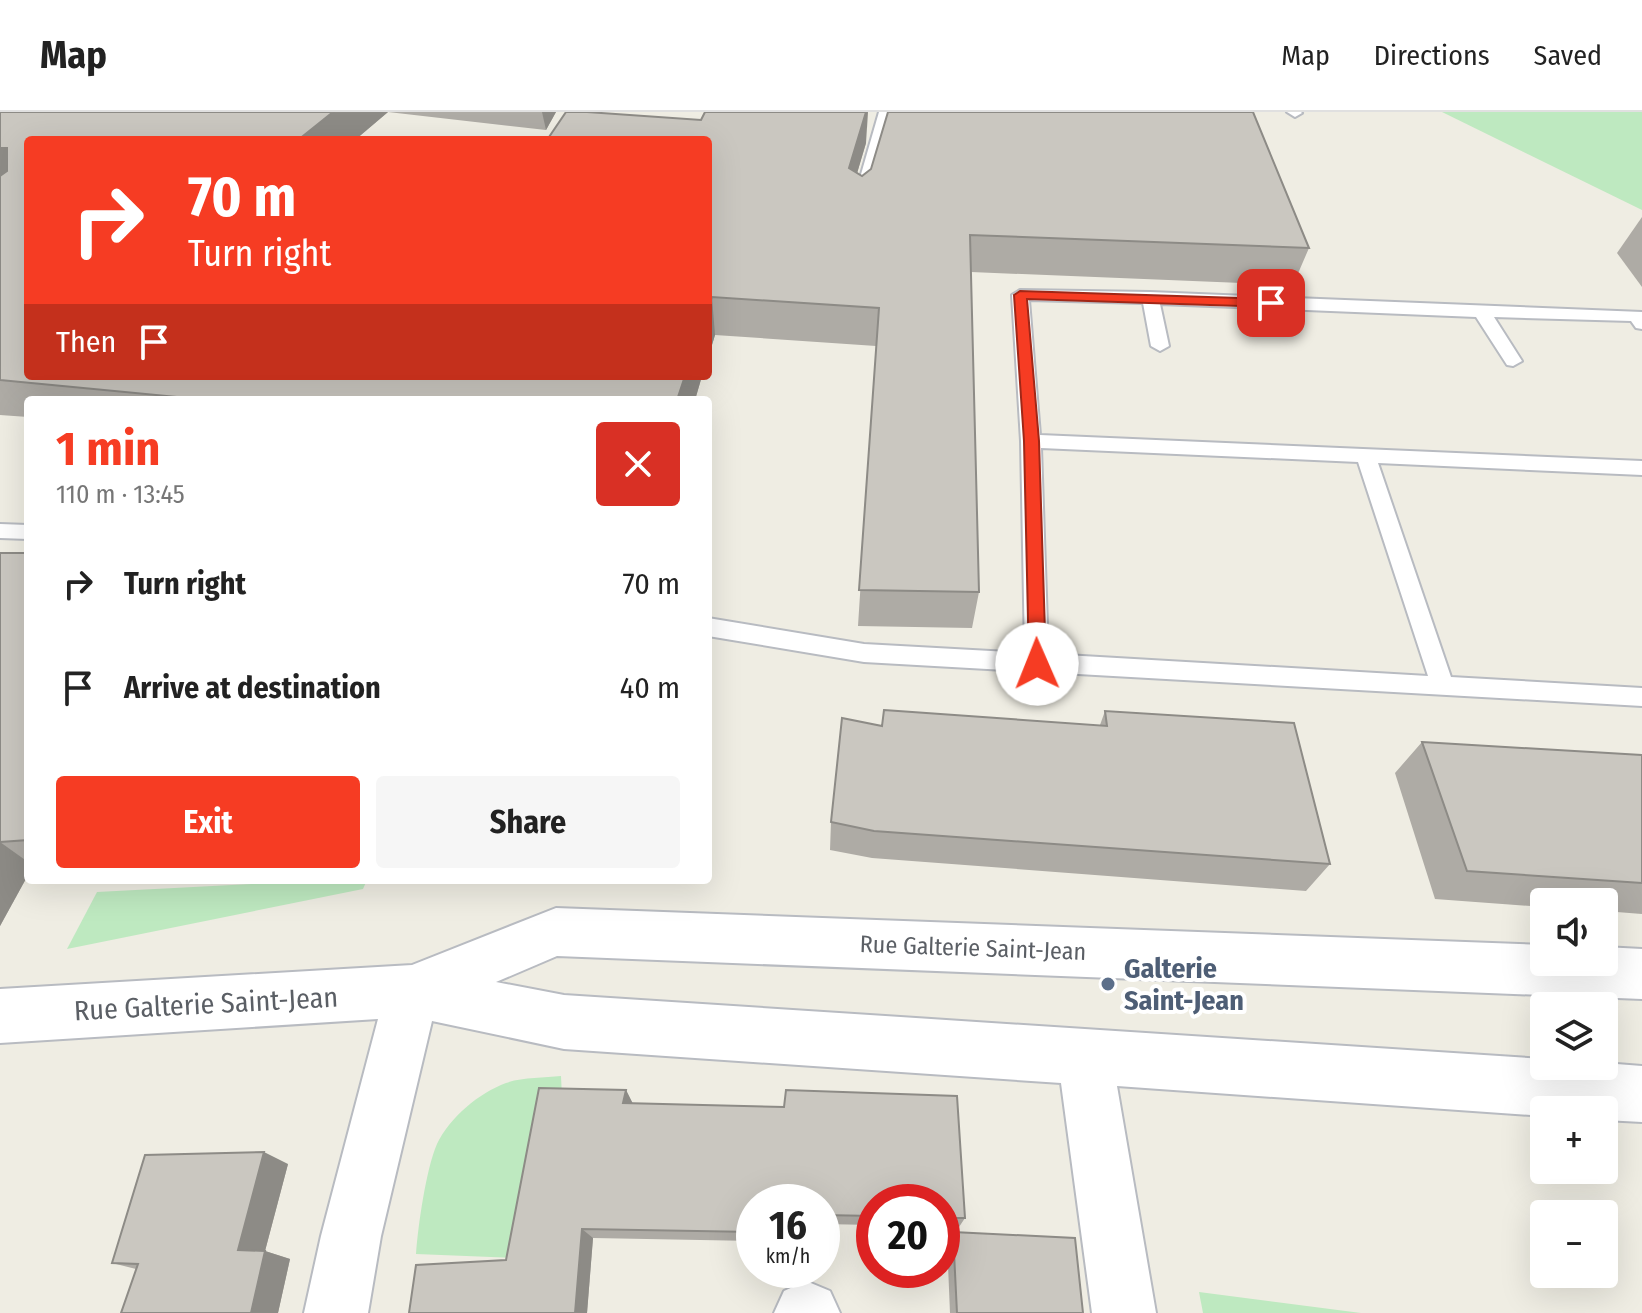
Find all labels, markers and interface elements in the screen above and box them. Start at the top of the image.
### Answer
text: Map [40,32,107,78]
text: Map [1281,39,1330,72]
text: Directions [1374,39,1490,72]
text: Saved [1534,39,1602,72]
text: 70 m [188,164,296,231]
icon: right [56,168,160,272]
text: Turn right [188,232,331,276]
pin [1237,269,1305,337]
icon: arrive [1249,281,1293,325]
icon: arrive [132,320,176,364]
text: Then [56,324,116,360]
text: 1 min [56,420,161,478]
button: close [596,422,680,506]
text: 110 m · 13:45 [56,479,185,510]
icon: right [56,562,100,606]
text: Turn right [124,566,246,602]
text: 70 m [622,566,680,602]
position arrow [995,622,1079,706]
icon: arrive [56,666,100,710]
text: Arrive at destination [124,670,381,706]
text: 40 m [620,670,680,706]
button: Exit [56,776,360,868]
button: Share [376,776,680,868]
map controls [1530,888,1618,1288]
button: sound [1530,888,1618,976]
street label: Rue Galterie Saint-Jean [859,930,1087,966]
place label: Galterie Saint-Jean [1124,952,1244,1017]
marker: Galterie Saint-Jean [1099,975,1117,993]
street label: Rue Galterie Saint-Jean [73,981,339,1027]
button: layers [1530,992,1618,1080]
button: + [1530,1096,1618,1184]
speed limit sign: 20 [856,1184,960,1288]
button: − [1530,1200,1618,1288]
text: 16 [769,1202,807,1250]
text: km/h [766,1244,810,1268]

